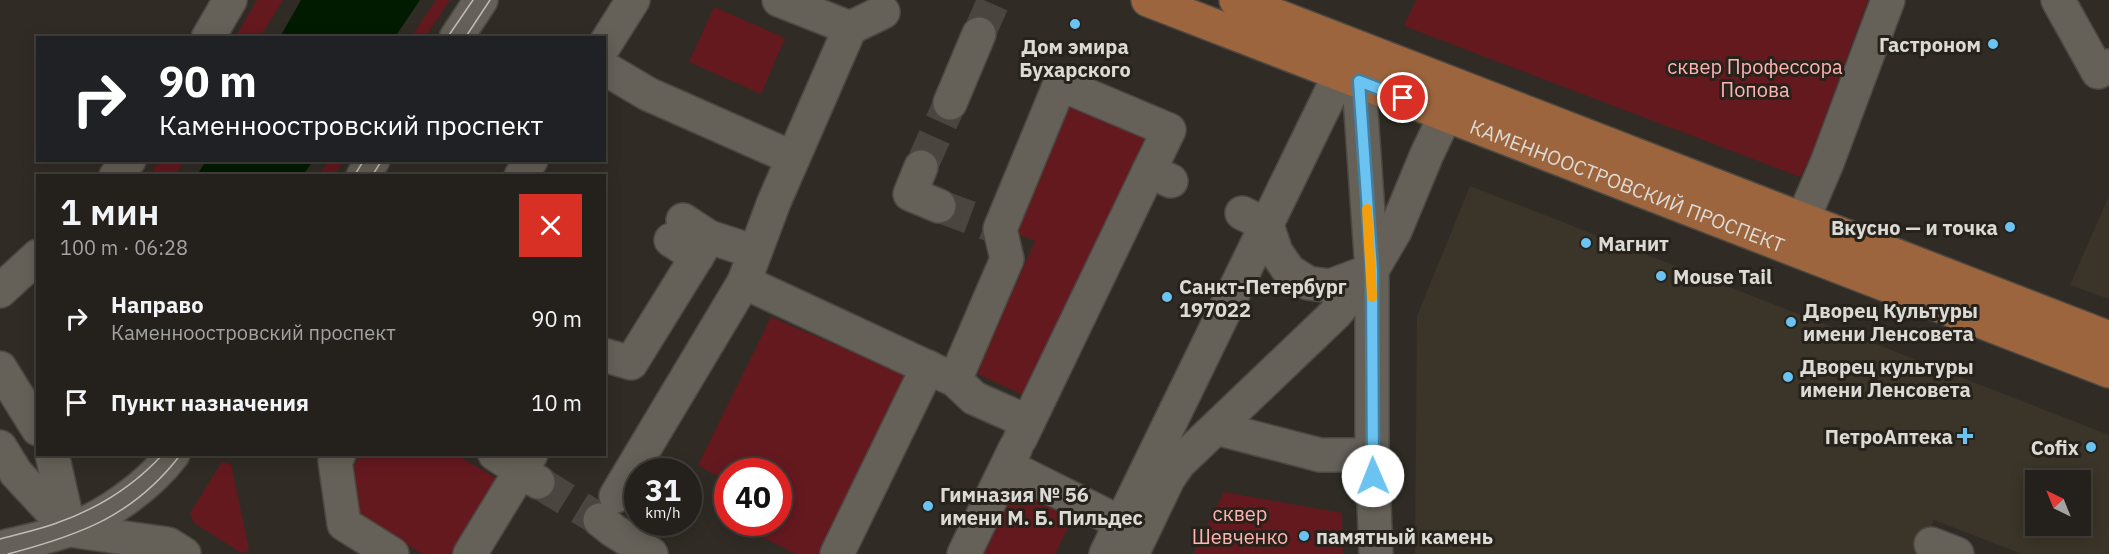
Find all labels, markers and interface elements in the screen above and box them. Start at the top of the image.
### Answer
marker: Дом эмира Бухарского [1068,17,1082,31]
place label: Гастроном [1879,31,1981,58]
place label: Дом эмира Бухарского [1019,33,1131,83]
marker: Гастроном [1986,37,2000,51]
park label: сквер Профессора Попова [1667,53,1843,103]
text: 90 m [159,54,257,109]
icon: right [60,60,138,138]
pin [1377,72,1428,123]
icon: arrive [1386,81,1419,114]
text: Каменноостровский проспект [159,107,543,142]
street label: КАМЕННООСТРОВСКИЙ ПРОСПЕКТ [1466,112,1789,258]
text: 1 мин [60,188,159,235]
button: close [519,194,582,257]
place label: Вкусно — и точка [1831,214,1998,241]
marker: Вкусно — и точка [2003,220,2017,234]
place label: Магнит [1598,230,1669,257]
text: 100 m · 06:28 [60,234,188,261]
marker: Магнит [1579,236,1593,250]
place label: Mouse Tail [1673,263,1772,290]
marker: Mouse Tail [1654,269,1668,283]
place label: Санкт-Петербург 197022 [1179,273,1347,323]
text: Направо [111,290,204,319]
marker: Санкт-Петербург 197022 [1160,290,1174,304]
place label: Дворец Культуры имени Ленсовета [1803,297,1978,347]
icon: right [60,302,93,335]
text: 90 m [531,304,582,333]
marker: Дворец Культуры имени Ленсовета [1784,315,1798,329]
text: Каменноостровский проспект [111,319,396,346]
place label: Дворец культуры имени Ленсовета [1800,353,1974,403]
marker: Дворец культуры имени Ленсовета [1781,370,1795,384]
icon: arrive [60,386,93,419]
text: Пункт назначения [111,388,309,417]
text: 10 m [531,388,582,417]
place label: ПетроАптека [1825,423,1953,450]
marker: ПетроАптека [1958,429,1972,443]
place label: Cofix [2031,434,2079,461]
marker: Cofix [2084,440,2098,454]
position arrow [1341,444,1405,508]
speed limit sign: 40 [714,458,792,536]
text: 31 [645,470,681,509]
north arrow [2025,470,2091,536]
map controls [2025,470,2091,536]
place label: Гимназия № 56 имени М. Б. Пильдес [940,481,1143,531]
marker: Гимназия № 56 имени М. Б. Пильдес [921,499,935,513]
park label: сквер Шевченко [1192,500,1288,550]
text: km/h [645,503,681,522]
place label: памятный камень [1316,523,1493,550]
marker: памятный камень [1297,529,1311,543]

